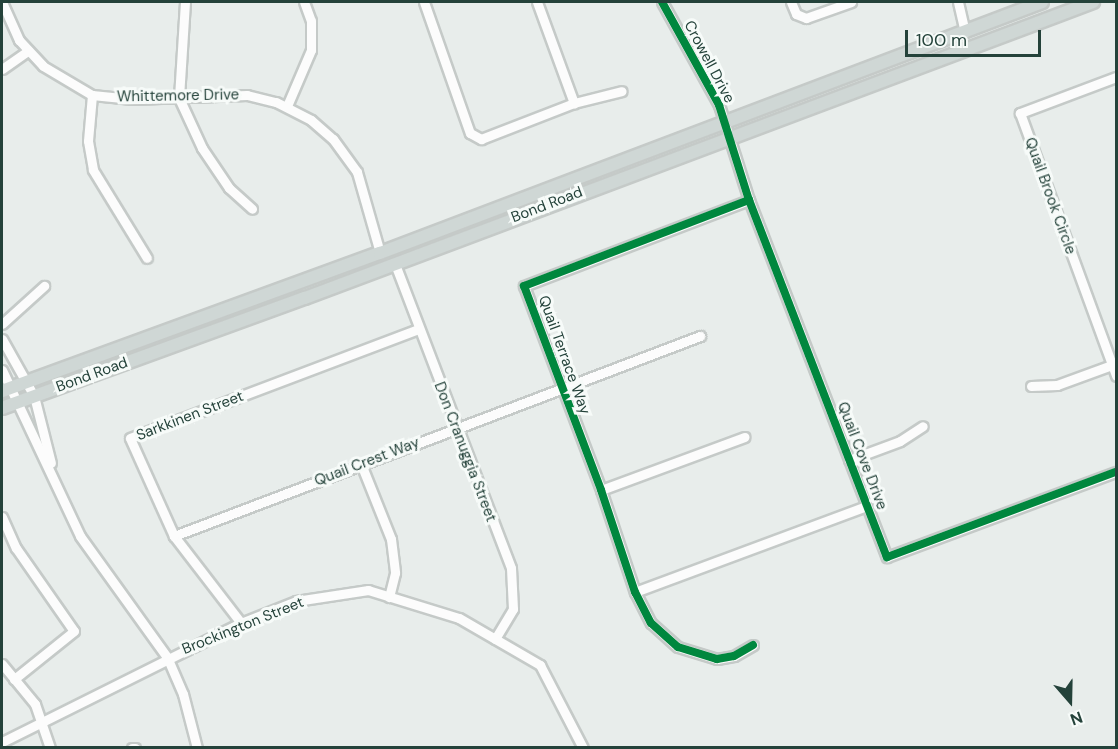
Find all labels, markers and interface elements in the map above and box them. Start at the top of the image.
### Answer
street label: Crowell Drive [680,18,738,106]
scale bar [908,18,1044,56]
text: 100 m [916,28,967,52]
street label: Whittemore Drive [117,86,239,106]
street label: Quail Brook Circle [1021,135,1079,257]
street label: Bond Road [509,183,585,227]
street label: Quail Terrace Way [534,293,594,417]
street label: Bond Road [54,354,130,396]
street label: Don Cranuggia Street [430,379,500,525]
street label: Sarkkinen Street [134,387,246,445]
street label: Quail Cove Drive [833,399,891,513]
street label: Quail Crest Way [312,434,422,490]
street label: Brockington Street [180,593,306,659]
north arrow [1040,671,1100,731]
text: N [1067,707,1085,730]

